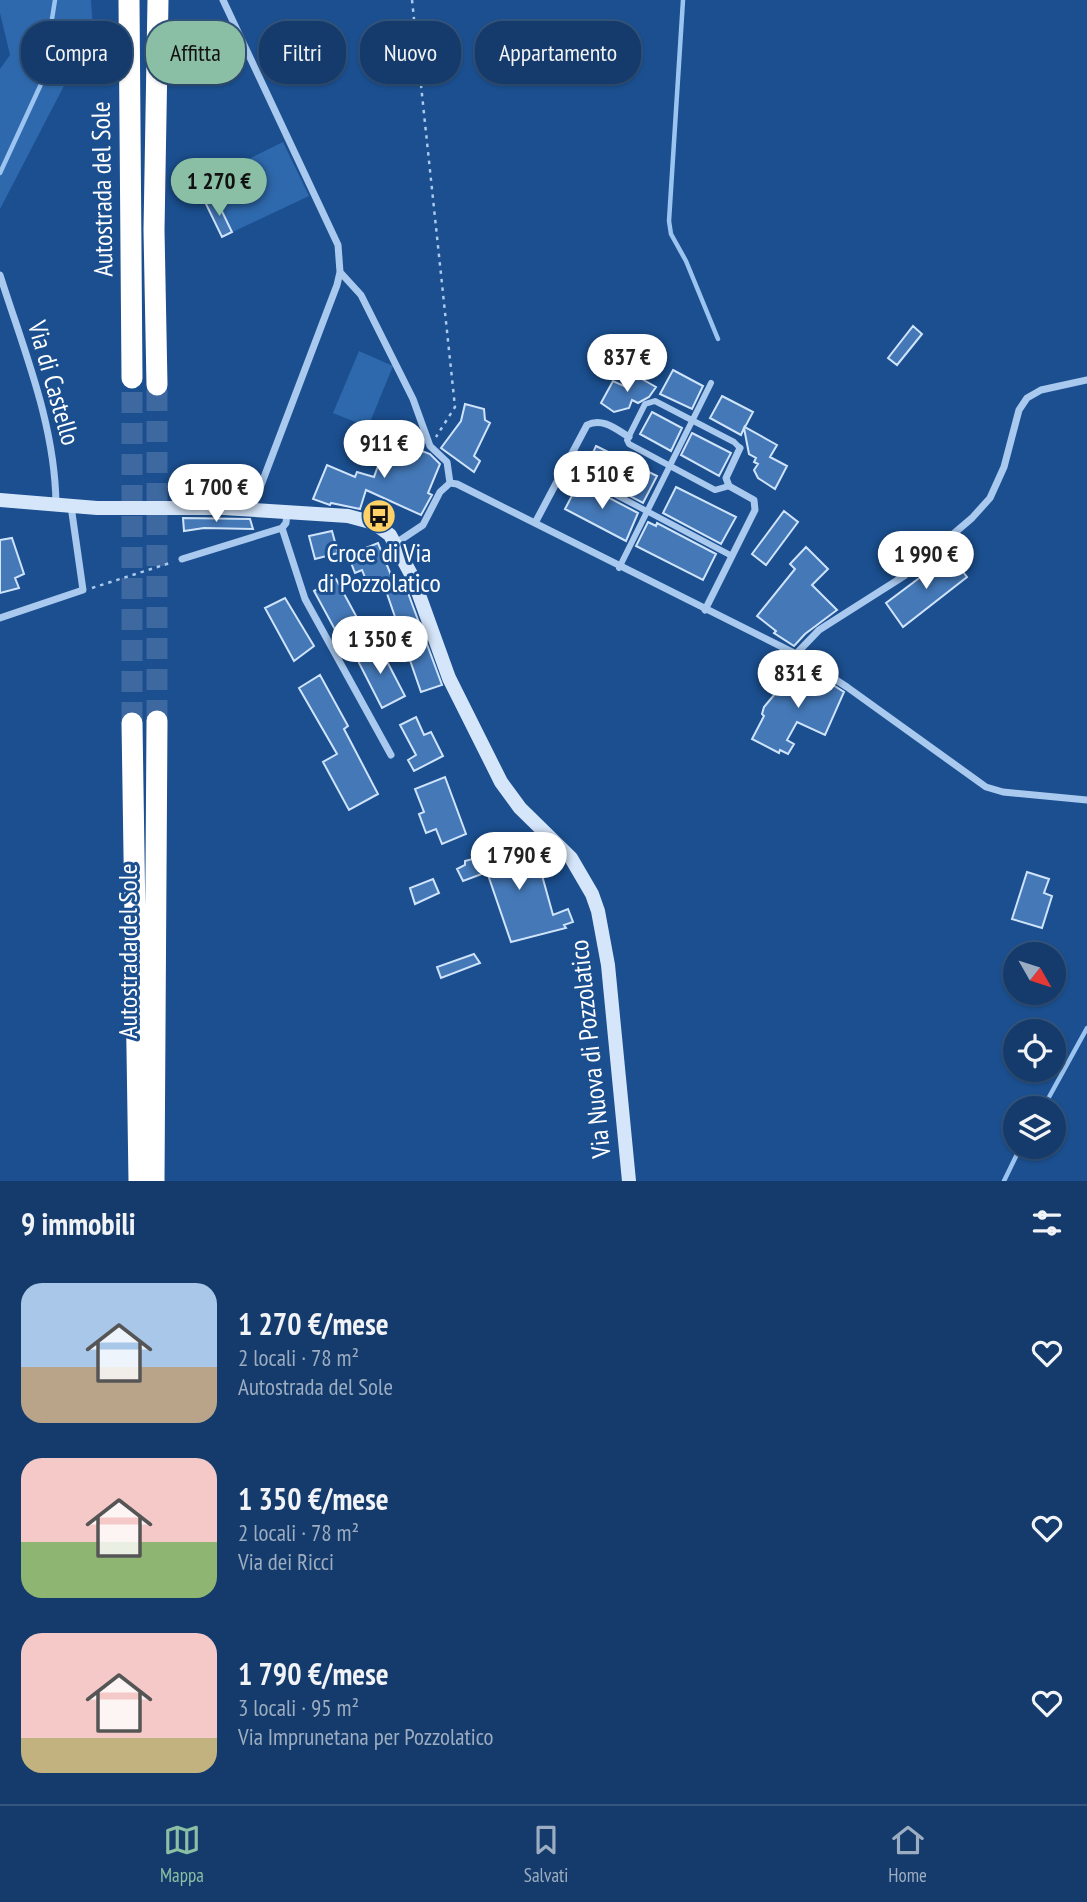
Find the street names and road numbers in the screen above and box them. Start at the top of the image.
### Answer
street label: Autostrada del Sole [83,101,120,277]
street label: Via di Castello [21,316,88,449]
street label: Autostrada del Sole [111,863,144,1039]
street label: Via Nuova di Pozzolatico [562,938,617,1161]

